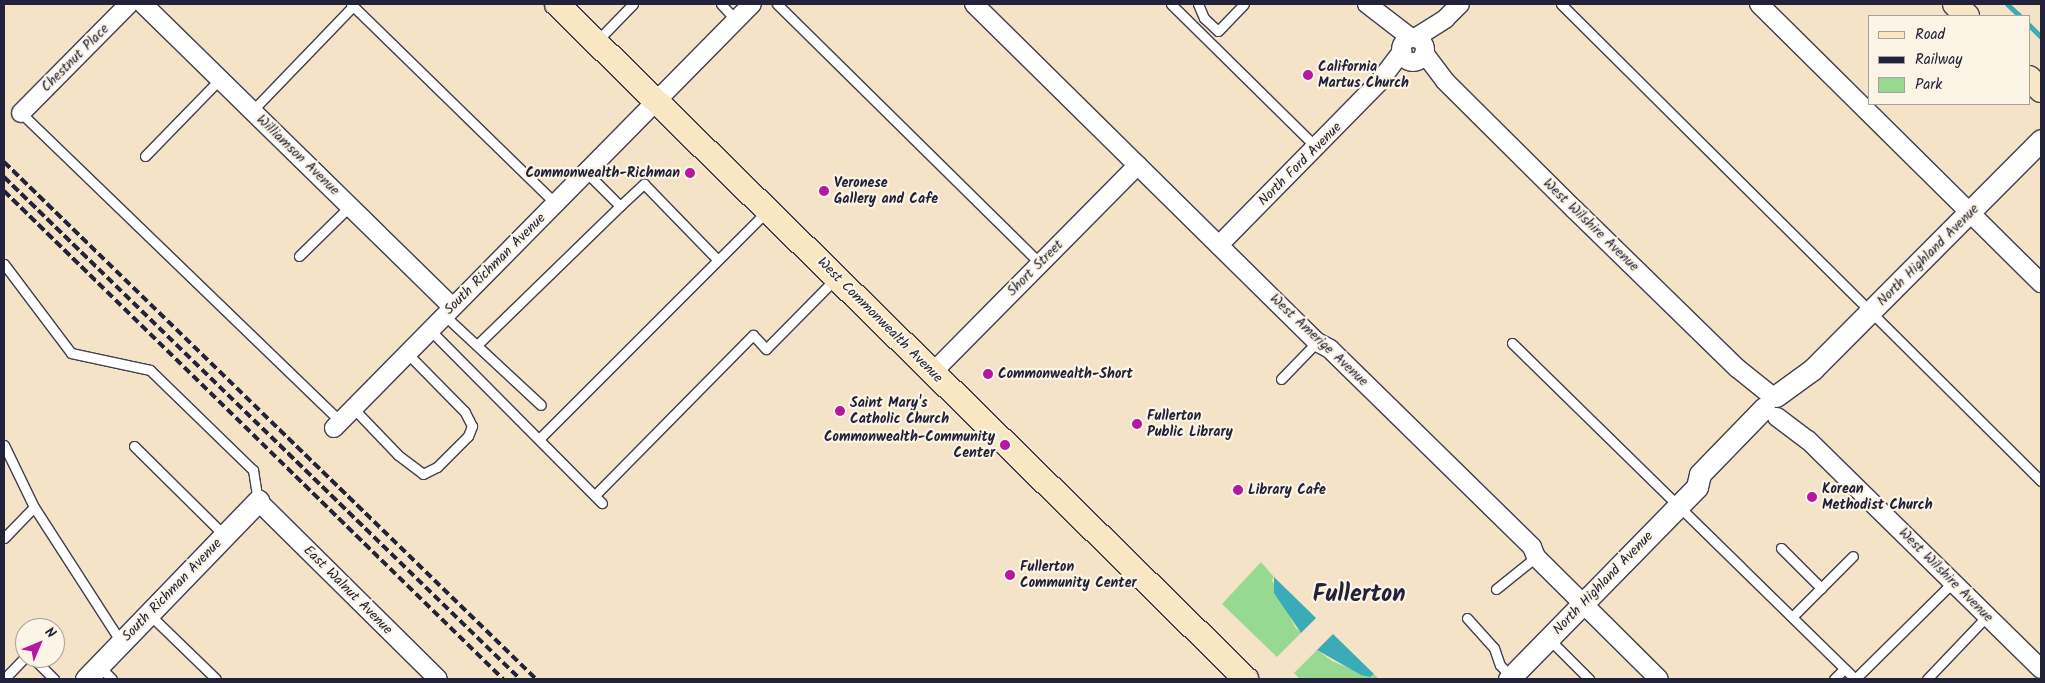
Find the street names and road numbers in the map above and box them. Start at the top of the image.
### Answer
street label: Chestnut Place [38,21,112,95]
street label: Williamson Avenue [253,111,343,199]
street label: North Ford Avenue [1255,119,1345,209]
street label: West Wilshire Avenue [1540,175,1642,275]
street label: North Highland Avenue [1874,201,1982,309]
street label: South Richman Avenue [441,210,549,318]
street label: Short Street [1003,236,1067,300]
street label: West Commonwealth Avenue [814,254,946,386]
street label: West Amerige Avenue [1266,290,1372,390]
street label: West Wilshire Avenue [1895,524,1997,626]
street label: North Highland Avenue [1549,528,1657,638]
street label: South Richman Avenue [119,535,225,645]
street label: East Walnut Avenue [300,542,396,638]

